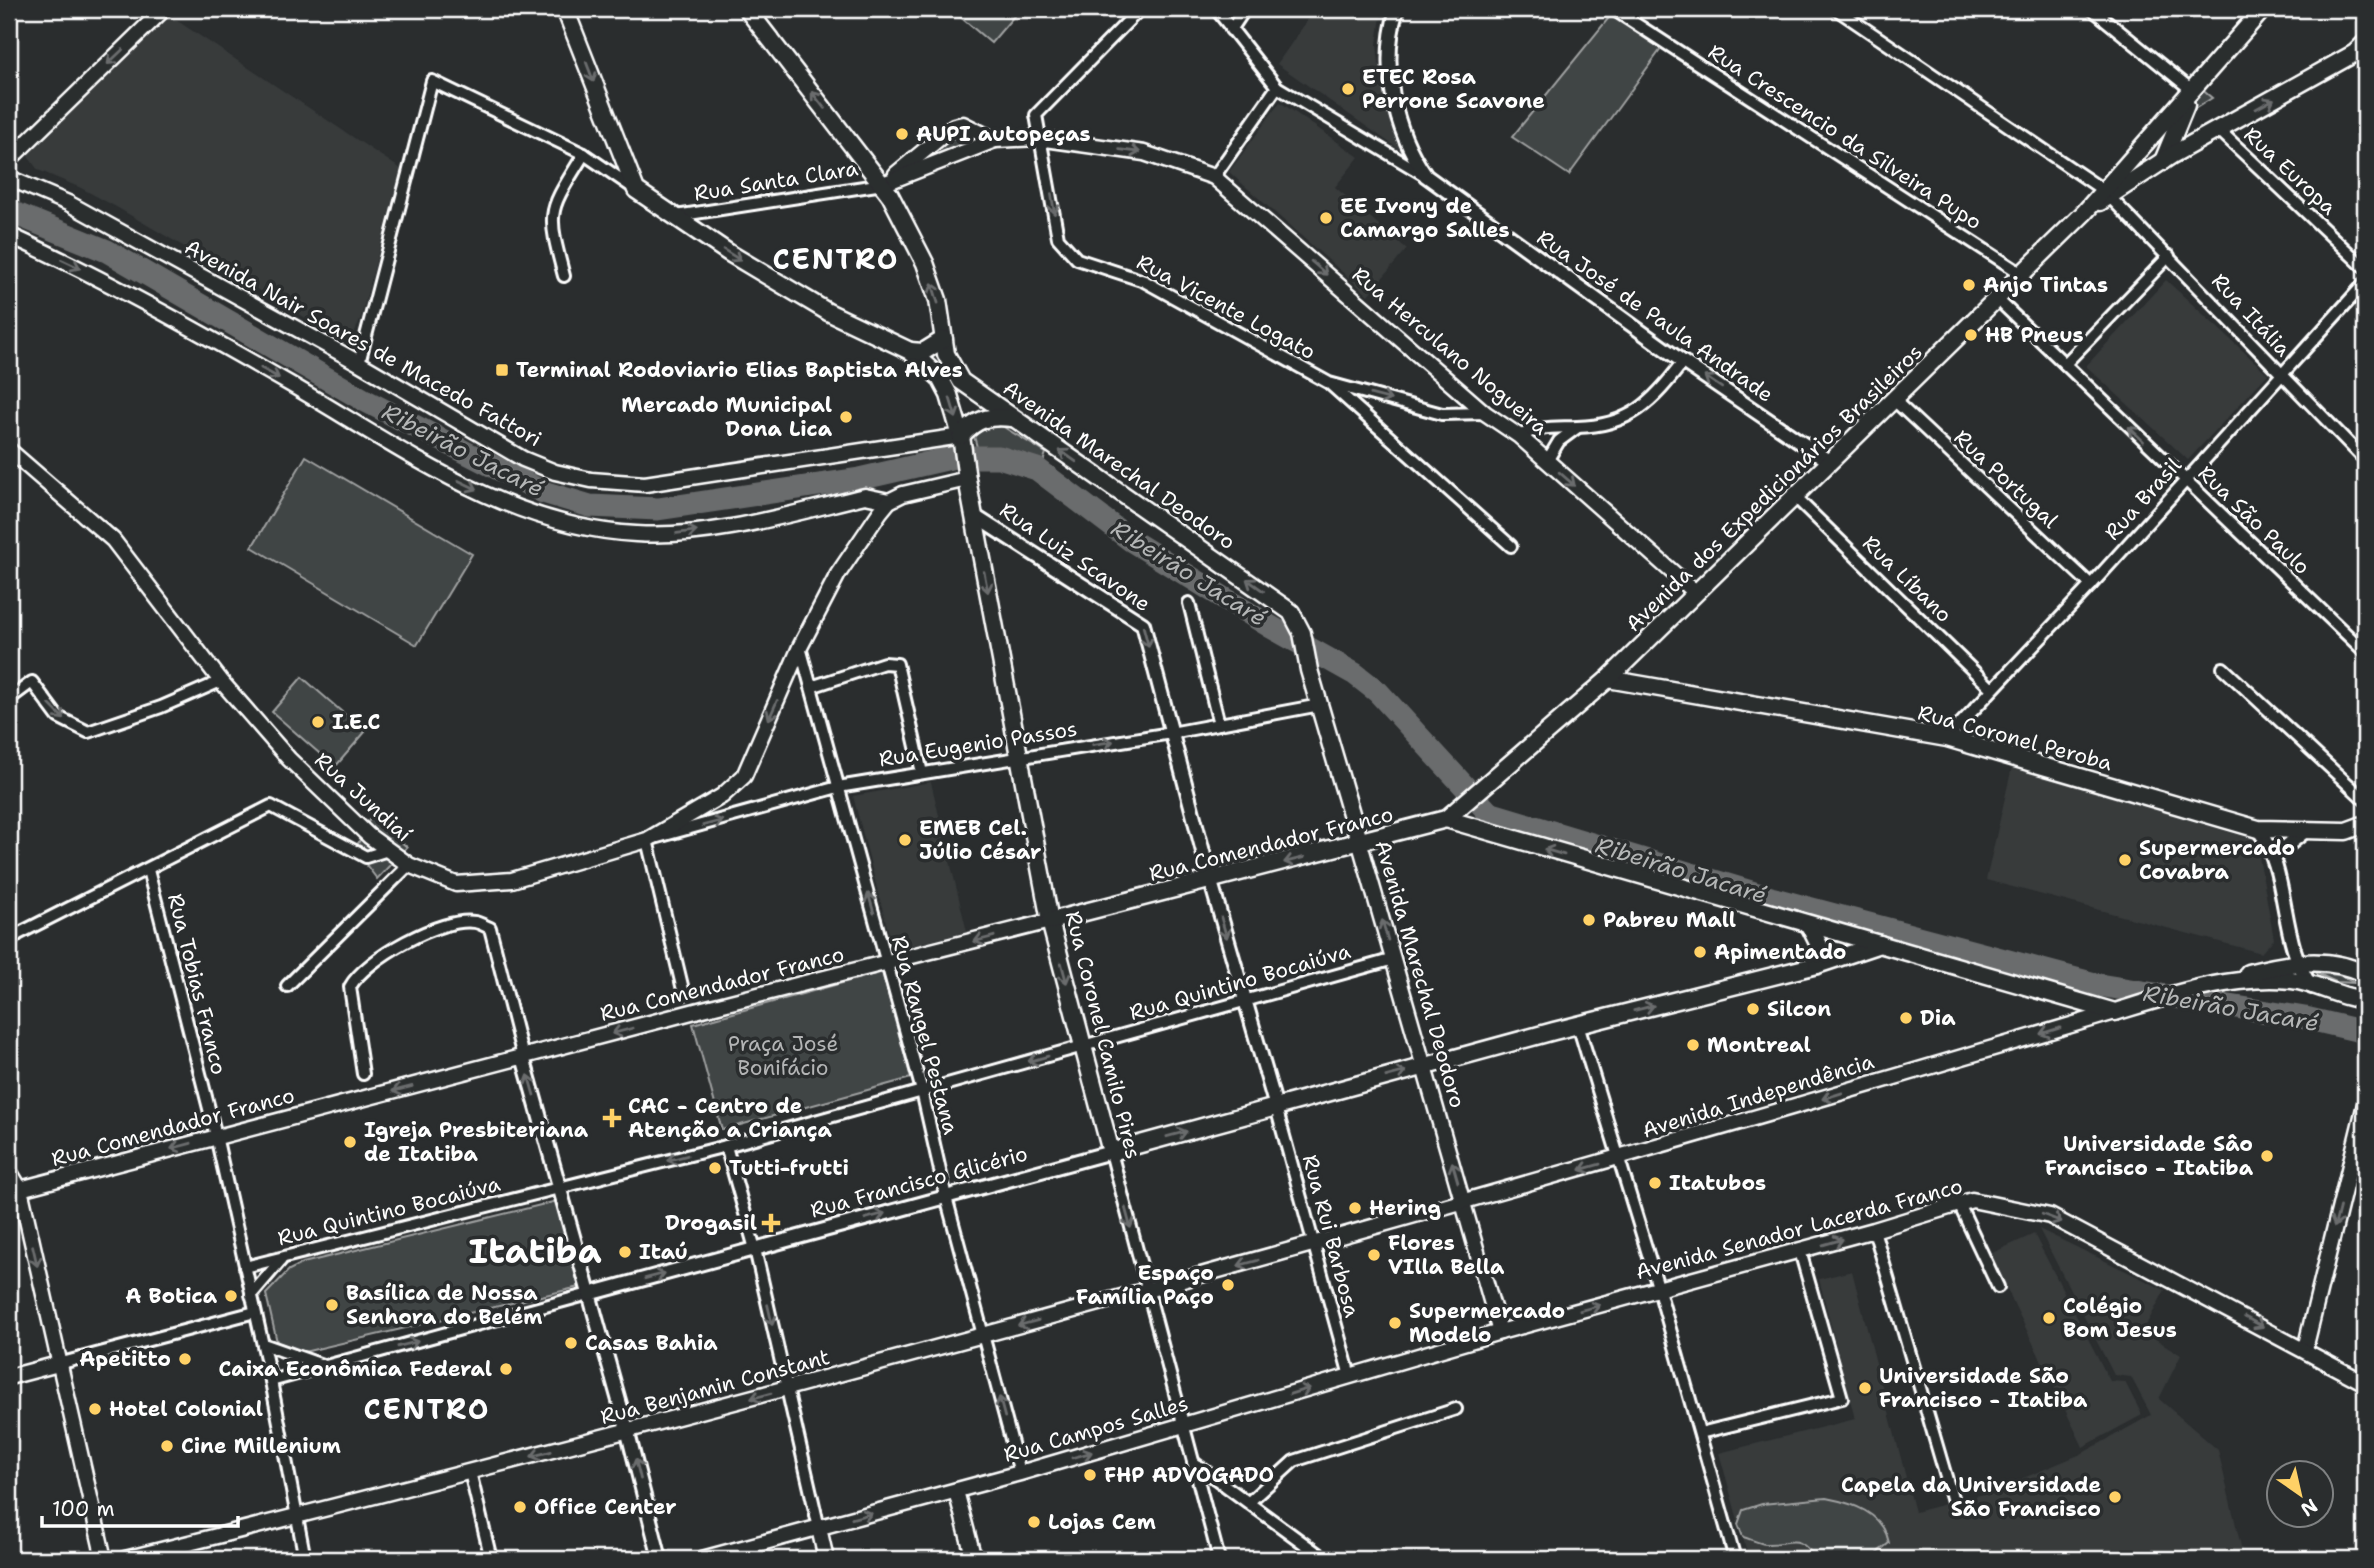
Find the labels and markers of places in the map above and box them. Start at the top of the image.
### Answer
place label: ETEC Rosa Perrone Scavone [1362,63,1545,115]
marker: ETEC Rosa Perrone Scavone [1340,81,1356,97]
place label: AUPI autopeças [916,120,1091,148]
marker: AUPI autopeças [894,126,910,142]
place label: EE Ivony de Camargo Salles [1340,192,1510,244]
marker: EE Ivony de Camargo Salles [1318,210,1334,226]
place label: Anjo Tintas [1983,271,2108,299]
marker: Anjo Tintas [1961,277,1977,293]
place label: HB Pneus [1985,321,2084,349]
marker: HB Pneus [1963,327,1979,343]
place label: Terminal Rodoviario Elias Baptista Alves [516,356,963,384]
marker: Terminal Rodoviario Elias Baptista Alves [494,362,510,378]
place label: Mercado Municipal Dona Lica [621,391,833,443]
marker: Mercado Municipal Dona Lica [838,409,854,425]
place label: I.E.C [332,708,381,736]
marker: I.E.C [310,714,326,730]
place label: EMEB Cel. Júlio César [919,814,1041,866]
marker: EMEB Cel. Júlio César [897,832,913,848]
place label: Supermercado Covabra [2139,834,2295,886]
marker: Supermercado Covabra [2117,852,2133,868]
place label: Pabreu Mall [1603,906,1736,934]
marker: Pabreu Mall [1581,912,1597,928]
place label: Apimentado [1714,938,1847,966]
marker: Apimentado [1692,944,1708,960]
place label: Silcon [1767,995,1831,1023]
marker: Silcon [1745,1001,1761,1017]
place label: Dia [1920,1004,1956,1032]
marker: Dia [1898,1010,1914,1026]
place label: Montreal [1707,1031,1811,1059]
marker: Montreal [1685,1037,1701,1053]
place label: CAC - Centro de Atenção a Criança [628,1092,832,1144]
marker: CAC - Centro de Atenção a Criança [602,1108,622,1128]
place label: Igreja Presbiteriana de Itatiba [364,1116,589,1168]
place label: Universidade Sâo Francisco - Itatiba [2045,1130,2254,1182]
marker: Igreja Presbiteriana de Itatiba [342,1134,358,1150]
marker: Universidade Sâo Francisco - Itatiba [2259,1148,2275,1164]
place label: Tutti-frutti [729,1154,849,1182]
marker: Tutti-frutti [707,1160,723,1176]
place label: Itatubos [1669,1169,1766,1197]
marker: Itatubos [1647,1175,1663,1191]
place label: Hering [1369,1194,1441,1222]
marker: Hering [1347,1200,1363,1216]
place label: Drogasil [665,1209,757,1237]
marker: Drogasil [763,1215,779,1231]
place label: Flores VIlla Bella [1388,1229,1505,1281]
place label: Itaú [639,1238,688,1266]
marker: Itaú [617,1244,633,1260]
marker: Flores VIlla Bella [1366,1247,1382,1263]
place label: Espaço Família Paço [1076,1259,1214,1311]
marker: Espaço Família Paço [1220,1277,1236,1293]
place label: Basílica de Nossa Senhora do Belém [346,1279,543,1331]
place label: A Botica [125,1282,218,1310]
marker: A Botica [223,1288,239,1304]
place label: Colégio Bom Jesus [2063,1292,2177,1344]
marker: Basílica de Nossa Senhora do Belém [324,1297,340,1313]
place label: Supermercado Modelo [1409,1297,1565,1349]
marker: Colégio Bom Jesus [2041,1310,2057,1326]
marker: Supermercado Modelo [1387,1315,1403,1331]
place label: Casas Bahia [585,1329,718,1357]
marker: Casas Bahia [563,1335,579,1351]
place label: Apetitto [79,1345,171,1373]
marker: Apetitto [177,1351,193,1367]
place label: Caixa Econômica Federal [219,1355,492,1383]
marker: Caixa Econômica Federal [498,1361,514,1377]
place label: Universidade São Francisco - Itatiba [1879,1362,2088,1414]
marker: Universidade São Francisco - Itatiba [1857,1380,1873,1396]
place label: Hotel Colonial [109,1395,263,1423]
marker: Hotel Colonial [87,1401,103,1417]
place label: Cine Millenium [181,1432,341,1460]
marker: Cine Millenium [159,1438,175,1454]
place label: FHP ADVOGADO [1104,1461,1274,1489]
marker: FHP ADVOGADO [1082,1467,1098,1483]
place label: Capela da Universidade São Francisco [1841,1471,2101,1523]
marker: Capela da Universidade São Francisco [2107,1489,2123,1505]
place label: Office Center [534,1493,677,1521]
marker: Office Center [512,1499,528,1515]
place label: Lojas Cem [1048,1508,1156,1536]
marker: Lojas Cem [1026,1514,1042,1530]

